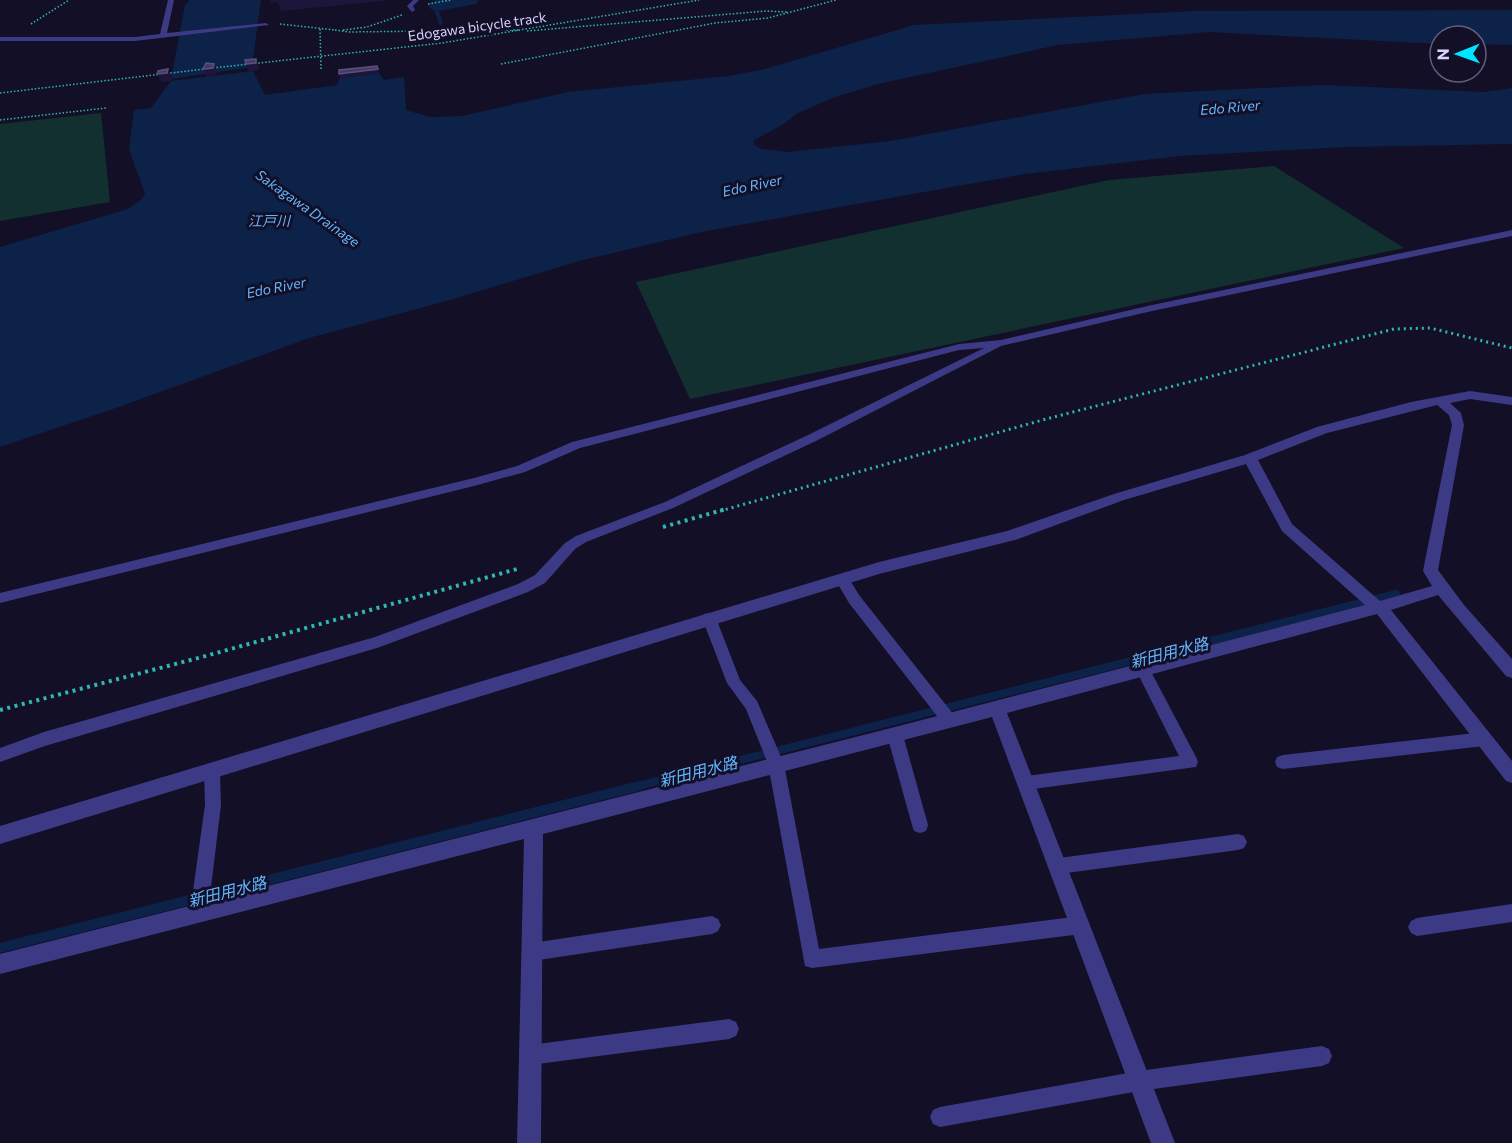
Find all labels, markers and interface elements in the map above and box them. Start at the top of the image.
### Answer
street label: Edogawa bicycle track [407,8,548,44]
north arrow [1428,24,1488,84]
text: N [1433,48,1452,60]
water label: Edo River [1199,96,1261,118]
water label: Sakagawa Drainage [253,166,364,251]
water label: Edo River [721,170,784,200]
water label: 江戸川 [248,212,292,229]
water label: Edo River [245,273,308,301]
water label: 新田用水路 [1128,633,1212,671]
water label: 新田用水路 [657,752,741,790]
water label: 新田用水路 [186,872,270,910]

